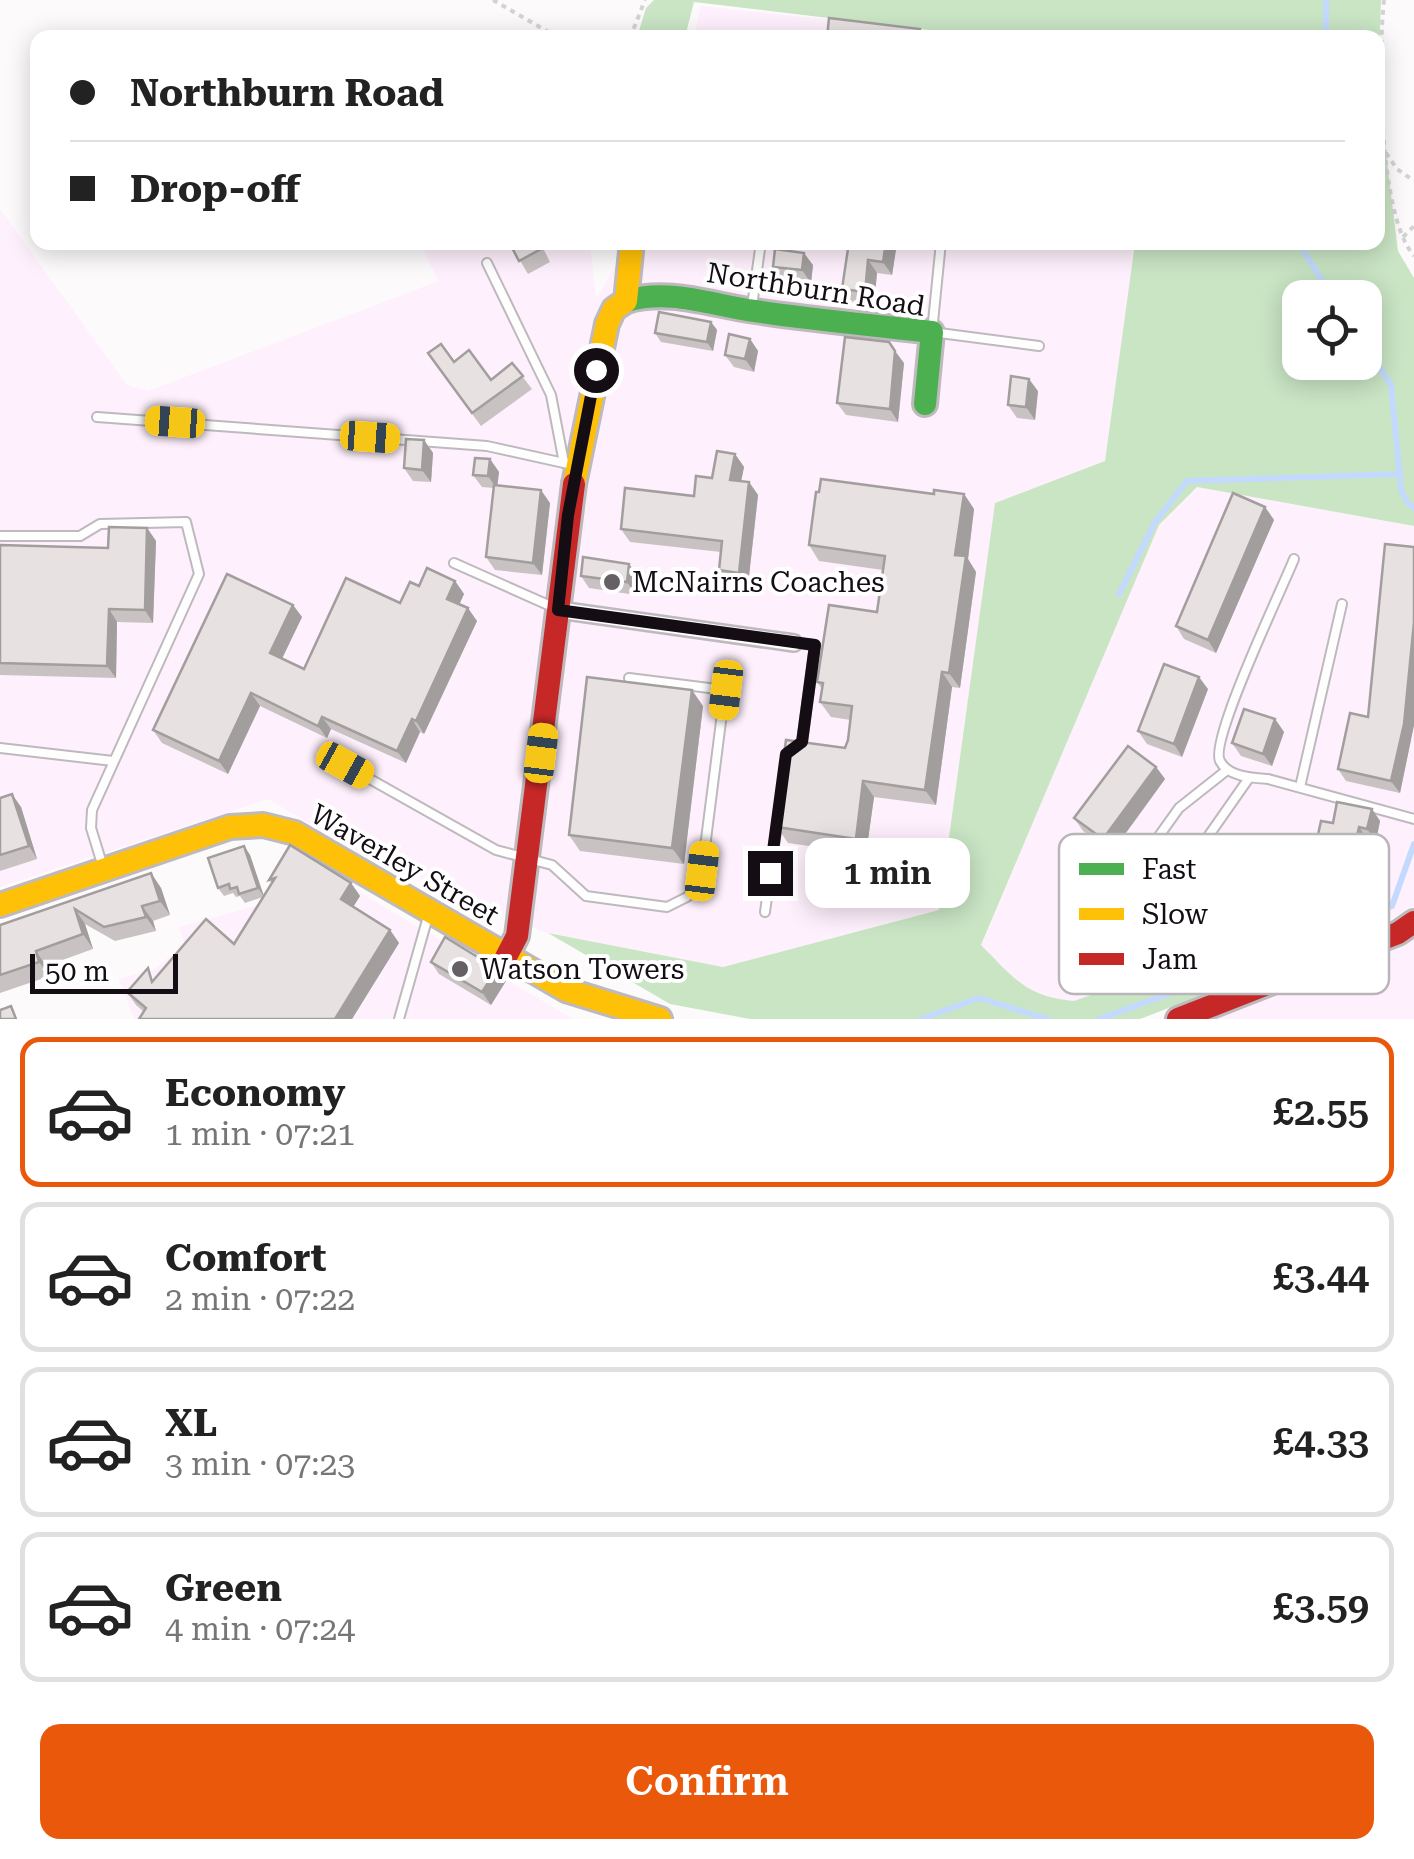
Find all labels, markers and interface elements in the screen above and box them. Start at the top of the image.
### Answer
text: Northburn Road [130,71,444,115]
text: Drop-off [130,167,300,211]
street label: Northburn Road [705,256,927,323]
map controls [1282,280,1382,380]
button: locate [1282,280,1382,380]
route start [574,348,619,393]
car [144,405,206,439]
car [339,420,401,454]
place label: McNairns Coaches [632,566,885,599]
marker: McNairns Coaches [601,571,623,593]
car [707,658,745,722]
car [522,721,560,785]
car [311,737,379,793]
street label: Waverley Street [305,797,505,932]
legend [1059,834,1389,994]
callout: 1 min [805,838,970,908]
car [683,839,721,903]
route end [748,851,793,896]
text: Fast [1142,853,1196,886]
text: 1 min [843,854,932,892]
text: Slow [1142,898,1209,931]
text: Jam [1142,943,1198,976]
scale bar [30,949,178,994]
place label: Watson Towers [480,953,684,986]
text: 50 m [45,955,109,988]
marker: Watson Towers [449,958,471,980]
icon: car [45,1067,135,1157]
text: Economy [165,1071,345,1115]
text: £2.55 [1273,1090,1369,1134]
text: 1 min · 07:21 [165,1115,355,1153]
icon: car [45,1232,135,1322]
text: Comfort [165,1236,326,1280]
text: £3.44 [1273,1255,1369,1299]
text: 2 min · 07:22 [165,1280,355,1318]
icon: car [45,1397,135,1487]
text: XL [165,1401,217,1445]
text: £4.33 [1273,1420,1369,1464]
text: 3 min · 07:23 [165,1445,355,1483]
icon: car [45,1562,135,1652]
text: Green [165,1566,282,1610]
text: £3.59 [1273,1585,1369,1629]
text: 4 min · 07:24 [165,1610,355,1648]
button: Confirm [40,1724,1374,1839]

